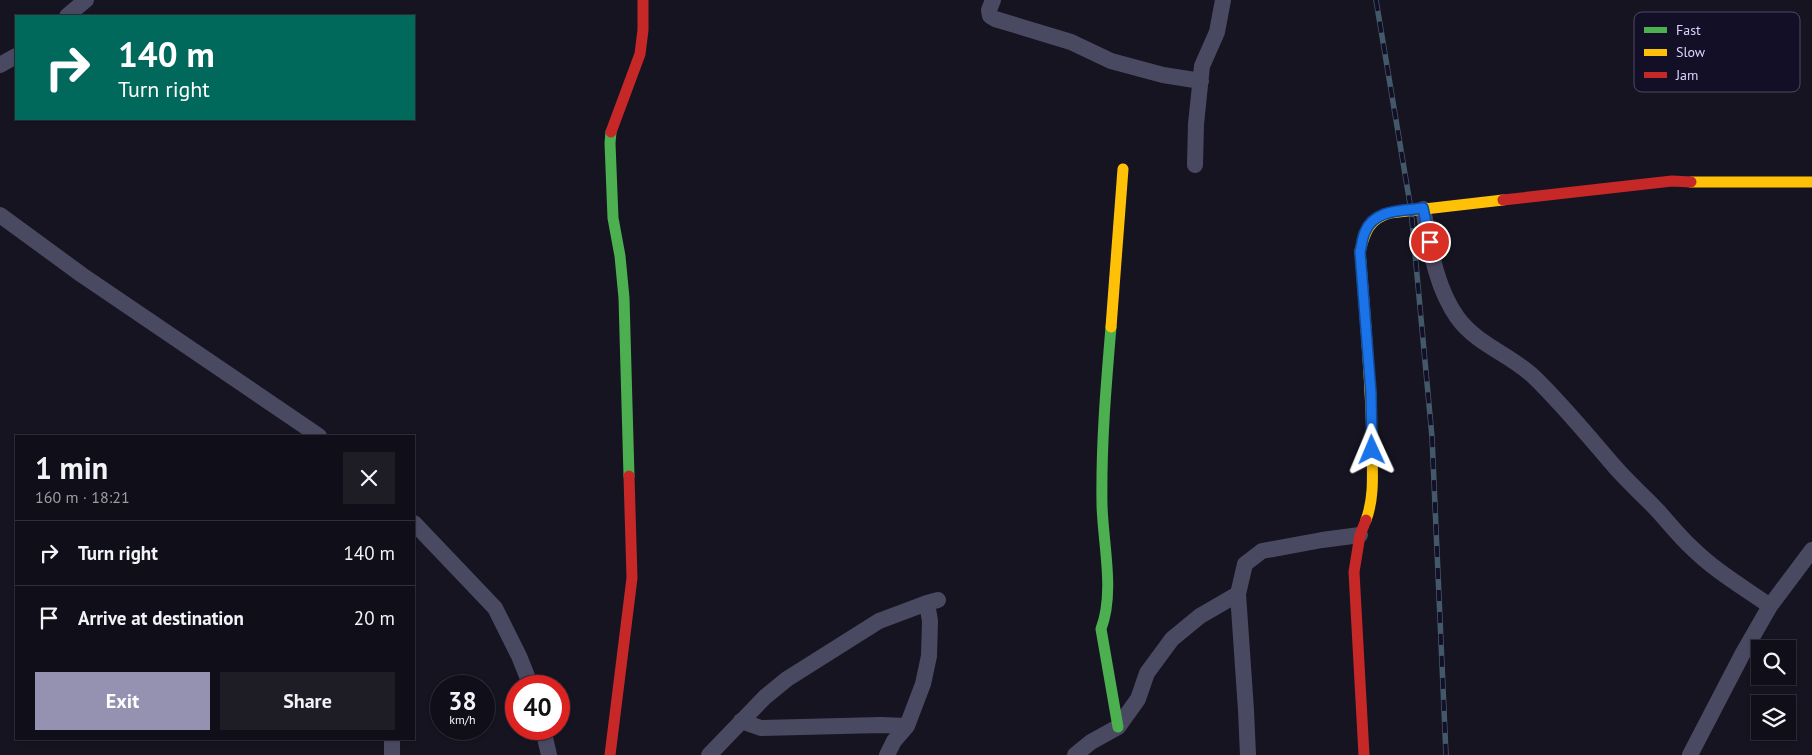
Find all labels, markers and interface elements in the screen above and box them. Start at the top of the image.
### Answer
legend [1634,12,1800,92]
text: Fast [1676,21,1701,39]
text: 140 m [118,31,215,77]
icon: right [35,35,100,100]
text: Slow [1676,43,1706,61]
text: Jam [1675,66,1698,84]
text: Turn right [118,75,210,103]
pin [1409,221,1451,263]
icon: arrive [1416,228,1444,256]
position arrow [1345,423,1397,475]
text: 1 min [35,448,108,487]
button: close [343,452,395,504]
text: 160 m · 18:21 [35,487,130,507]
icon: right [35,539,63,567]
text: Turn right [78,541,158,565]
text: 140 m [343,541,395,565]
icon: arrive [35,604,63,632]
text: Arrive at destination [78,606,244,630]
text: 20 m [354,606,395,630]
map controls [1751,640,1796,740]
button: search [1751,640,1796,685]
button: Exit [35,672,210,730]
button: Share [220,672,395,730]
speed limit sign: 40 [505,675,570,740]
text: 38 [448,685,477,717]
button: layers [1751,695,1796,740]
text: km/h [449,712,476,727]

